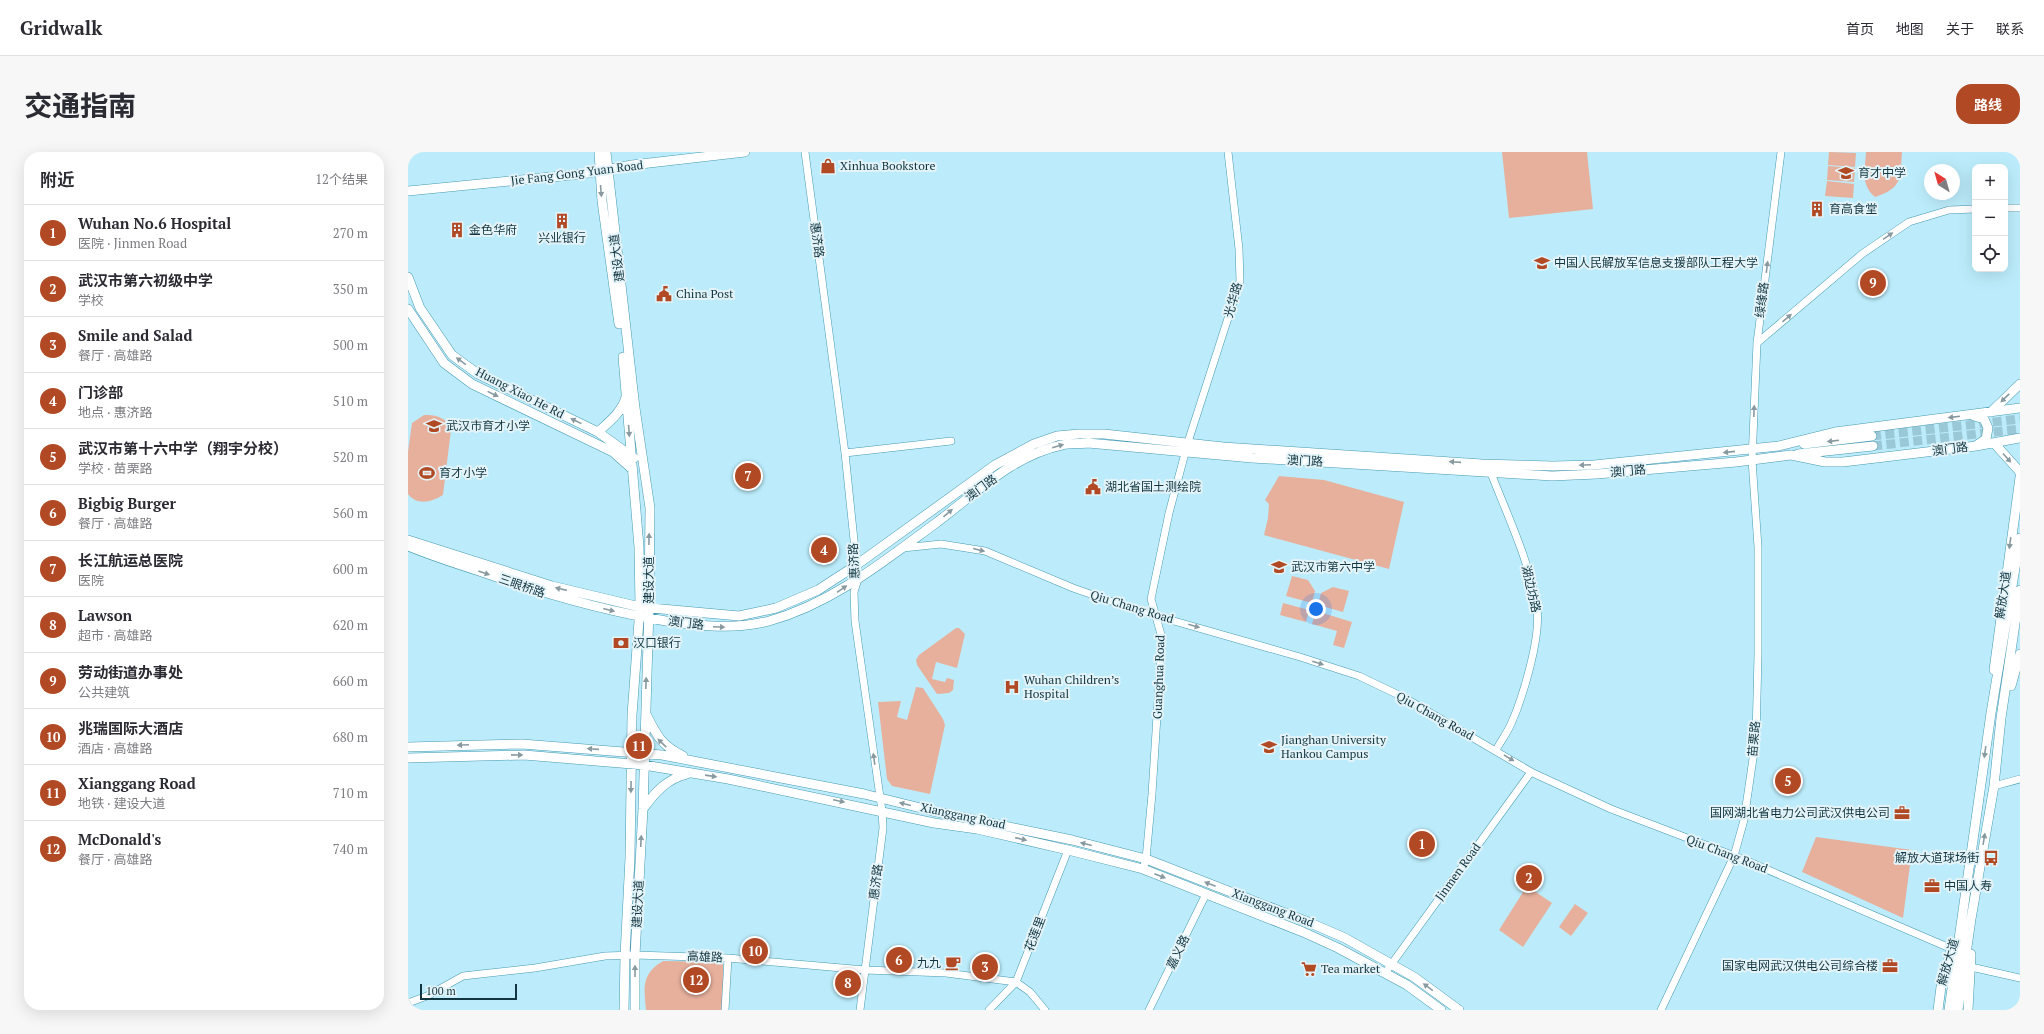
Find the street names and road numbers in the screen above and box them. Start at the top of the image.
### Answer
street label: Jie Fang Gong Yuan Road [510,157,644,188]
street label: 惠济路 [808,221,827,259]
street label: 建设大道 [606,233,627,283]
street label: 光华路 [1220,280,1245,319]
street label: 绿缘路 [1752,281,1771,319]
street label: Huang Xiao He Rd [473,364,567,421]
street label: 澳门路 [1931,439,1969,458]
street label: 澳门路 [1287,452,1323,469]
street label: 澳门路 [1609,461,1647,480]
street label: 澳门路 [962,471,1000,504]
street label: 惠济路 [845,543,862,579]
street label: 建设大道 [641,556,656,604]
street label: 湖边坊路 [1519,564,1544,614]
street label: 解放大道 [1992,570,2013,620]
street label: 三眼桥路 [497,571,547,600]
street label: Qiu Chang Road [1089,587,1176,626]
street label: 澳门路 [667,613,705,632]
street label: Guanghua Road [1150,634,1167,719]
street label: Qiu Chang Road [1394,688,1477,743]
street label: 苗栗路 [1744,720,1763,758]
street label: Xianggang Road [919,799,1007,832]
street label: Qiu Chang Road [1684,831,1770,876]
street label: Jinmen Road [1432,840,1484,904]
street label: 惠济路 [866,863,885,901]
street label: 建设大道 [629,880,646,928]
street label: Xianggang Road [1230,885,1317,930]
street label: 花莲里 [1021,914,1048,953]
street label: 嘉义路 [1163,932,1192,971]
street label: 解放大道 [1934,937,1961,987]
street label: 高雄路 [687,948,723,965]

